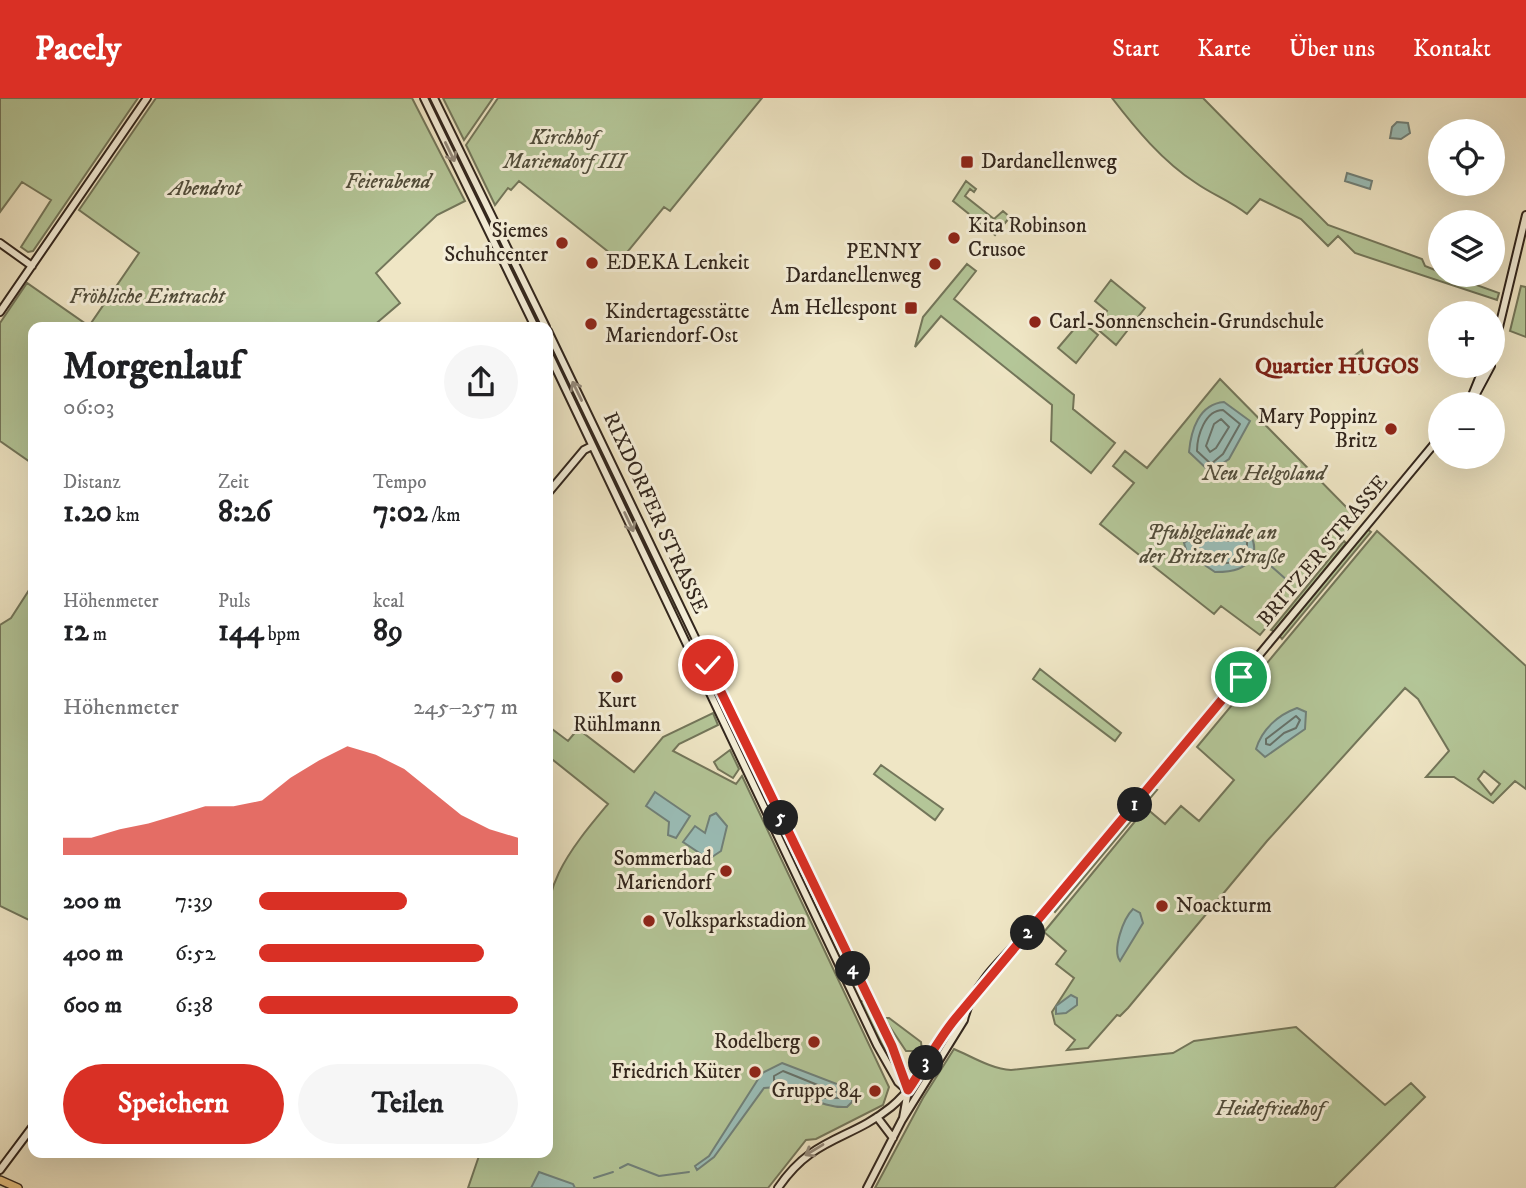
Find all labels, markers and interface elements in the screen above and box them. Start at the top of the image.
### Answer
text: Pacely [35,29,121,70]
text: Start [1112,34,1159,64]
text: Karte [1197,34,1251,64]
text: Über uns [1289,34,1375,64]
text: Kontakt [1413,34,1491,64]
map controls [1428,119,1505,469]
button: locate [1428,119,1505,196]
park label: Kirchhof Mariendorf III [501,125,629,175]
one-way arrow [444,141,458,162]
place label: Dardanellenweg [981,149,1118,175]
marker: Dardanellenweg [959,154,975,170]
park label: Feierabend [345,169,434,195]
park label: Abendrot [167,176,243,202]
button: layers [1428,210,1505,287]
place label: Kita Robinson Crusoe [968,213,1087,263]
place label: Siemes Schuhcenter [444,218,548,268]
marker: Kita Robinson Crusoe [946,230,962,246]
marker: Siemes Schuhcenter [554,235,570,251]
place label: PENNY Dardanellenweg [785,239,922,289]
place label: EDEKA Lenkeit [606,250,750,276]
marker: EDEKA Lenkeit [584,255,600,271]
marker: PENNY Dardanellenweg [927,256,943,272]
park label: Fröhliche Eintracht [69,284,226,310]
place label: Am Hellespont [771,295,897,321]
place label: Kindertagesstätte Mariendorf-Ost [605,299,750,349]
marker: Am Hellespont [903,300,919,316]
button: + [1428,301,1505,378]
place label: Carl-Sonnenschein-Grundschule [1049,309,1324,335]
marker: Carl-Sonnenschein-Grundschule [1027,314,1043,330]
marker: Kindertagesstätte Mariendorf-Ost [583,316,599,332]
text: Morgenlauf [63,343,242,391]
button: share [444,345,518,419]
district label: Quartier HUGOS [1255,352,1419,381]
one-way arrow [570,381,584,402]
button: − [1428,392,1505,469]
text: 06:03 [63,393,114,422]
place label: Mary Poppinz Britz [1258,404,1377,454]
street label: RIXDORFER STRASSE [597,408,713,618]
marker: Mary Poppinz Britz [1383,421,1399,437]
park label: Neu Helgoland [1202,461,1329,487]
street label: BRITZER STRASSE [1252,470,1394,632]
text: Distanz [63,471,121,494]
text: Zeit [218,471,249,494]
text: Tempo [373,471,426,494]
text: 1.20 [63,494,112,531]
text: 8:26 [218,494,271,531]
text: 7:02 [373,494,428,531]
text: km [112,504,140,527]
text: /km [428,504,460,527]
one-way arrow [623,511,636,532]
park label: Pfuhlgelände an der Britzer Straße [1138,520,1285,570]
text: Höhenmeter [63,590,159,613]
text: Puls [218,590,250,613]
text: kcal [373,590,404,613]
text: 12 [63,613,89,650]
text: 144 [218,613,264,650]
text: 89 [373,613,403,650]
text: m [89,623,107,646]
text: bpm [264,623,300,646]
pin [678,635,738,695]
icon: check [689,646,727,684]
pin [1211,647,1271,707]
icon: arrive [1222,658,1260,696]
marker: Kurt Rühlmann [609,669,625,685]
place label: Kurt Rühlmann [573,688,661,738]
text: Höhenmeter [63,693,179,722]
text: 245–257 m [413,693,518,722]
pin: 1 [1118,788,1152,822]
text: 1 [1131,793,1138,816]
pin: 5 [764,800,798,836]
text: 5 [776,806,785,829]
place label: Sommerbad Mariendorf [614,846,715,896]
marker: Sommerbad Mariendorf [718,863,734,879]
text: 200 m [63,887,121,916]
text: 7:39 [175,887,213,916]
place label: Noackturm [1176,893,1272,919]
marker: Noackturm [1154,898,1170,914]
place label: Volksparkstadion [662,908,806,934]
marker: Volksparkstadion [641,913,657,929]
pin: 2 [1010,916,1046,950]
text: 2 [1023,921,1032,944]
text: 400 m [63,939,123,968]
text: 6:52 [175,939,216,968]
pin: 4 [836,952,870,986]
text: 4 [847,957,858,980]
text: 600 m [63,991,122,1020]
text: 6:38 [175,991,213,1020]
place label: Rodelberg [714,1029,801,1055]
marker: Rodelberg [806,1034,822,1050]
pin: 3 [908,1046,944,1080]
text: 3 [922,1051,929,1074]
place label: Friedrich Küter [611,1059,741,1085]
button: Speichern [63,1064,284,1144]
button: Teilen [298,1064,518,1144]
marker: Friedrich Küter [747,1064,763,1080]
place label: Gruppe 84 [771,1078,862,1104]
marker: Gruppe 84 [867,1083,883,1099]
park label: Heidefriedhof [1215,1096,1330,1122]
one-way arrow [804,1144,824,1158]

